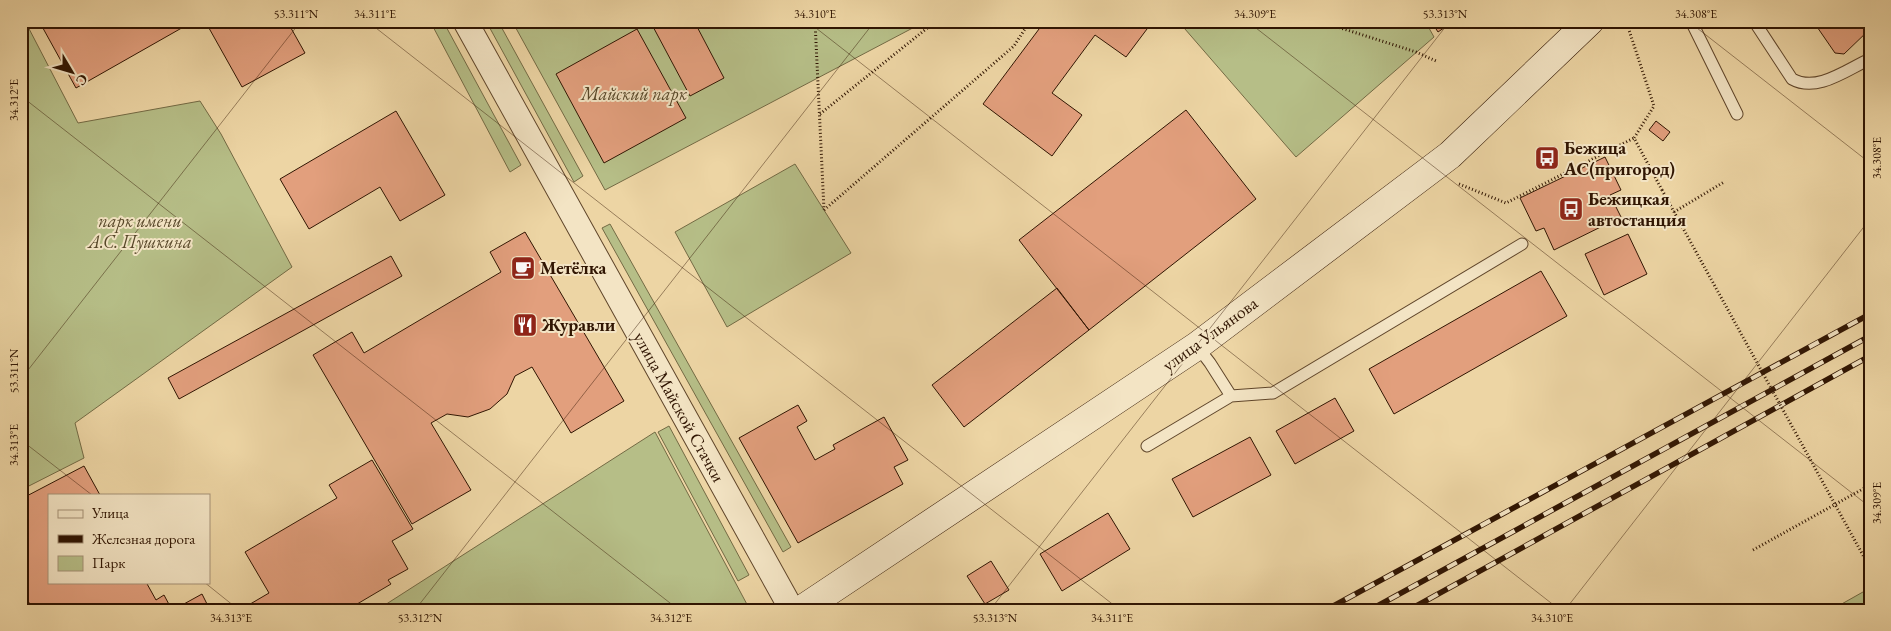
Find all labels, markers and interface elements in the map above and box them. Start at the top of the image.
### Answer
text: 53.311°N [274,6,319,22]
text: 34.311°E [354,6,396,22]
text: 34.310°E [794,6,836,22]
text: 34.309°E [1234,6,1276,22]
text: 53.313°N [1423,6,1468,22]
text: 34.308°E [1675,6,1717,22]
north arrow [48,48,98,98]
text: С [72,71,92,90]
text: 34.312°E [6,79,22,121]
park label: Майский парк [580,82,687,106]
place label: Бежица АС(пригород) [1563,136,1675,180]
text: 34.308°E [1869,137,1885,179]
bus stop icon: Бежица АС(пригород) [1534,145,1560,171]
place label: Бежицкая автостанция [1588,187,1687,231]
bus stop icon: Бежицкая автостанция [1558,196,1584,222]
park label: парк имени А.С. Пушкина [86,209,192,254]
cafe icon: Метёлка [510,255,536,281]
place label: Метёлка [540,256,606,279]
street label: улица Ульянова [1157,291,1263,376]
restaurant icon: Журавли [512,312,538,338]
place label: Журавли [541,313,616,336]
street label: улица Майской Стачки [628,327,731,487]
text: 53.311°N [6,348,22,393]
text: 34.313°E [6,424,22,466]
text: 34.309°E [1869,482,1885,524]
legend [48,494,210,584]
text: Улица [91,503,129,522]
text: Железная дорога [91,529,195,548]
text: Парк [92,553,125,572]
text: 34.313°E [210,610,252,626]
text: 53.312°N [398,610,443,626]
text: 34.312°E [650,610,692,626]
text: 53.313°N [973,610,1018,626]
text: 34.311°E [1091,610,1133,626]
text: 34.310°E [1531,610,1573,626]

